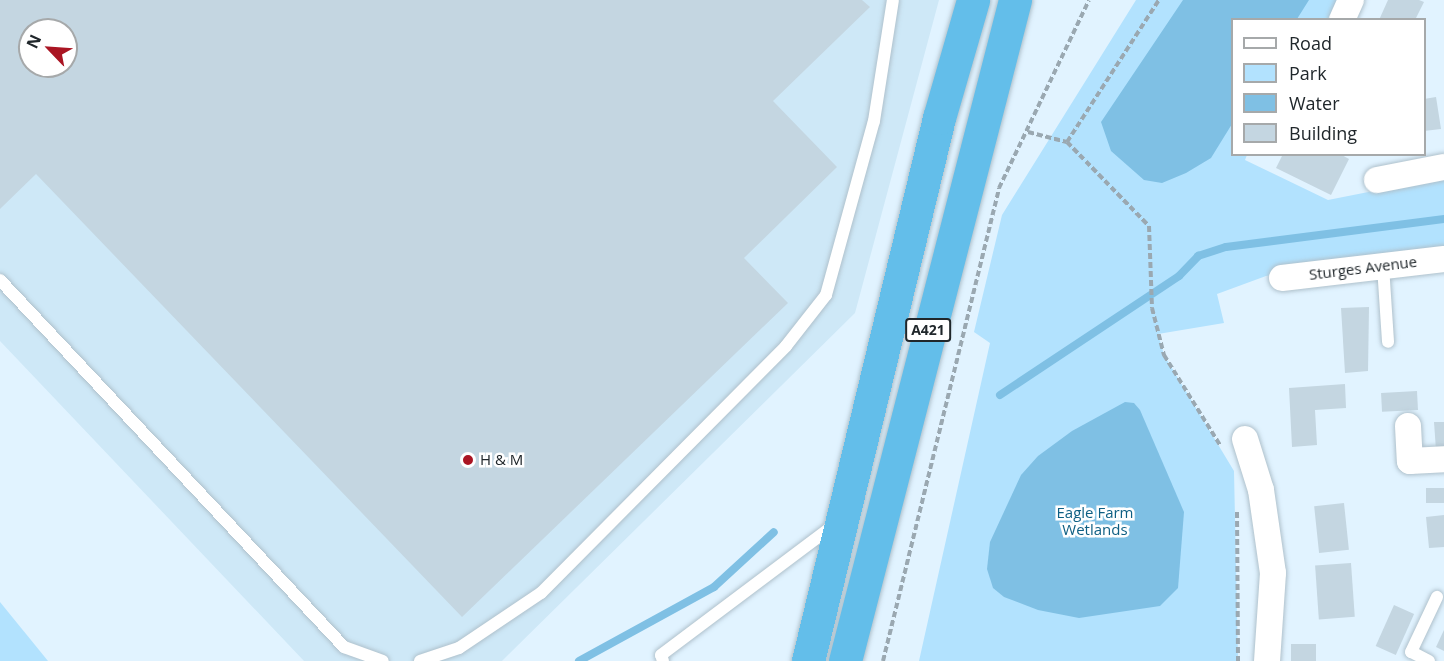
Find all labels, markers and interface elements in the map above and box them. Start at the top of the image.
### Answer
north arrow [18,18,78,78]
legend [1231,18,1426,156]
text: N [21,31,46,52]
text: Road [1289,31,1332,55]
text: Park [1289,61,1327,85]
text: Water [1289,91,1340,115]
text: Building [1289,121,1357,145]
street label: Sturges Avenue [1308,252,1418,284]
road number: A421 [904,319,952,341]
place label: H & M [480,451,523,469]
marker: H & M [461,453,475,467]
park label: Eagle Farm Wetlands [1056,503,1134,538]

